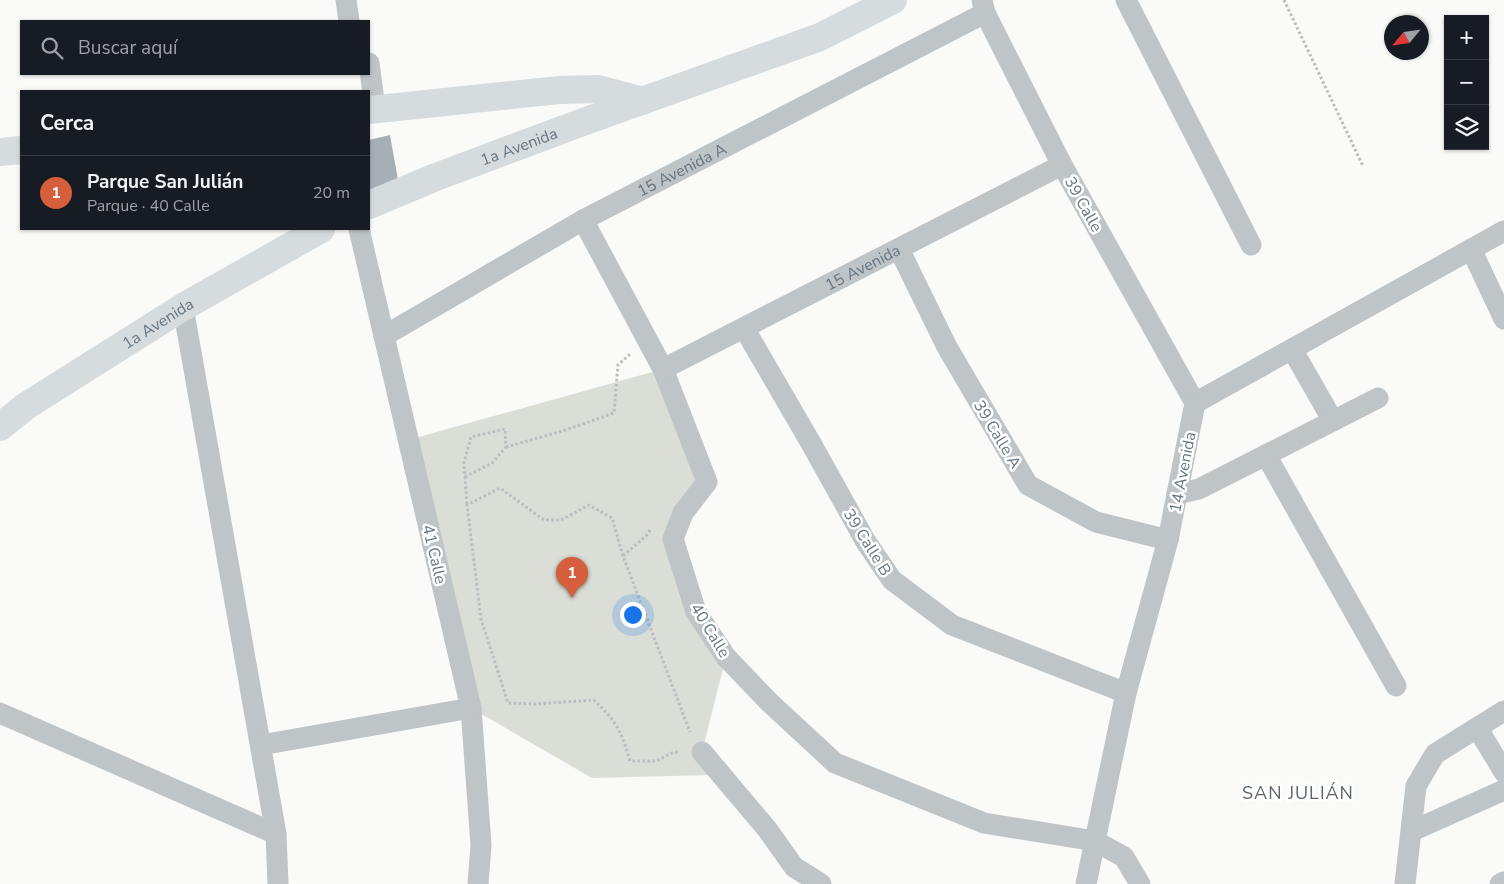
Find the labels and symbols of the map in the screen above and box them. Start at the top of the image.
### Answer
north arrow [1384,15,1429,60]
street label: 1a Avenida [477,123,561,171]
street label: 15 Avenida A [633,138,731,202]
street label: 39 Calle [1059,173,1107,236]
street label: 15 Avenida [821,239,904,296]
street label: 1a Avenida [118,293,198,355]
street label: 39 Calle A [968,396,1026,473]
street label: 14 Avenida [1164,430,1202,514]
street label: 39 Calle B [838,505,896,580]
street label: 41 Calle [417,522,452,586]
pin: 1 [556,557,588,598]
street label: 40 Calle [685,599,735,662]
your location [620,602,646,628]
district label: SAN JULIÁN [1242,781,1354,805]

